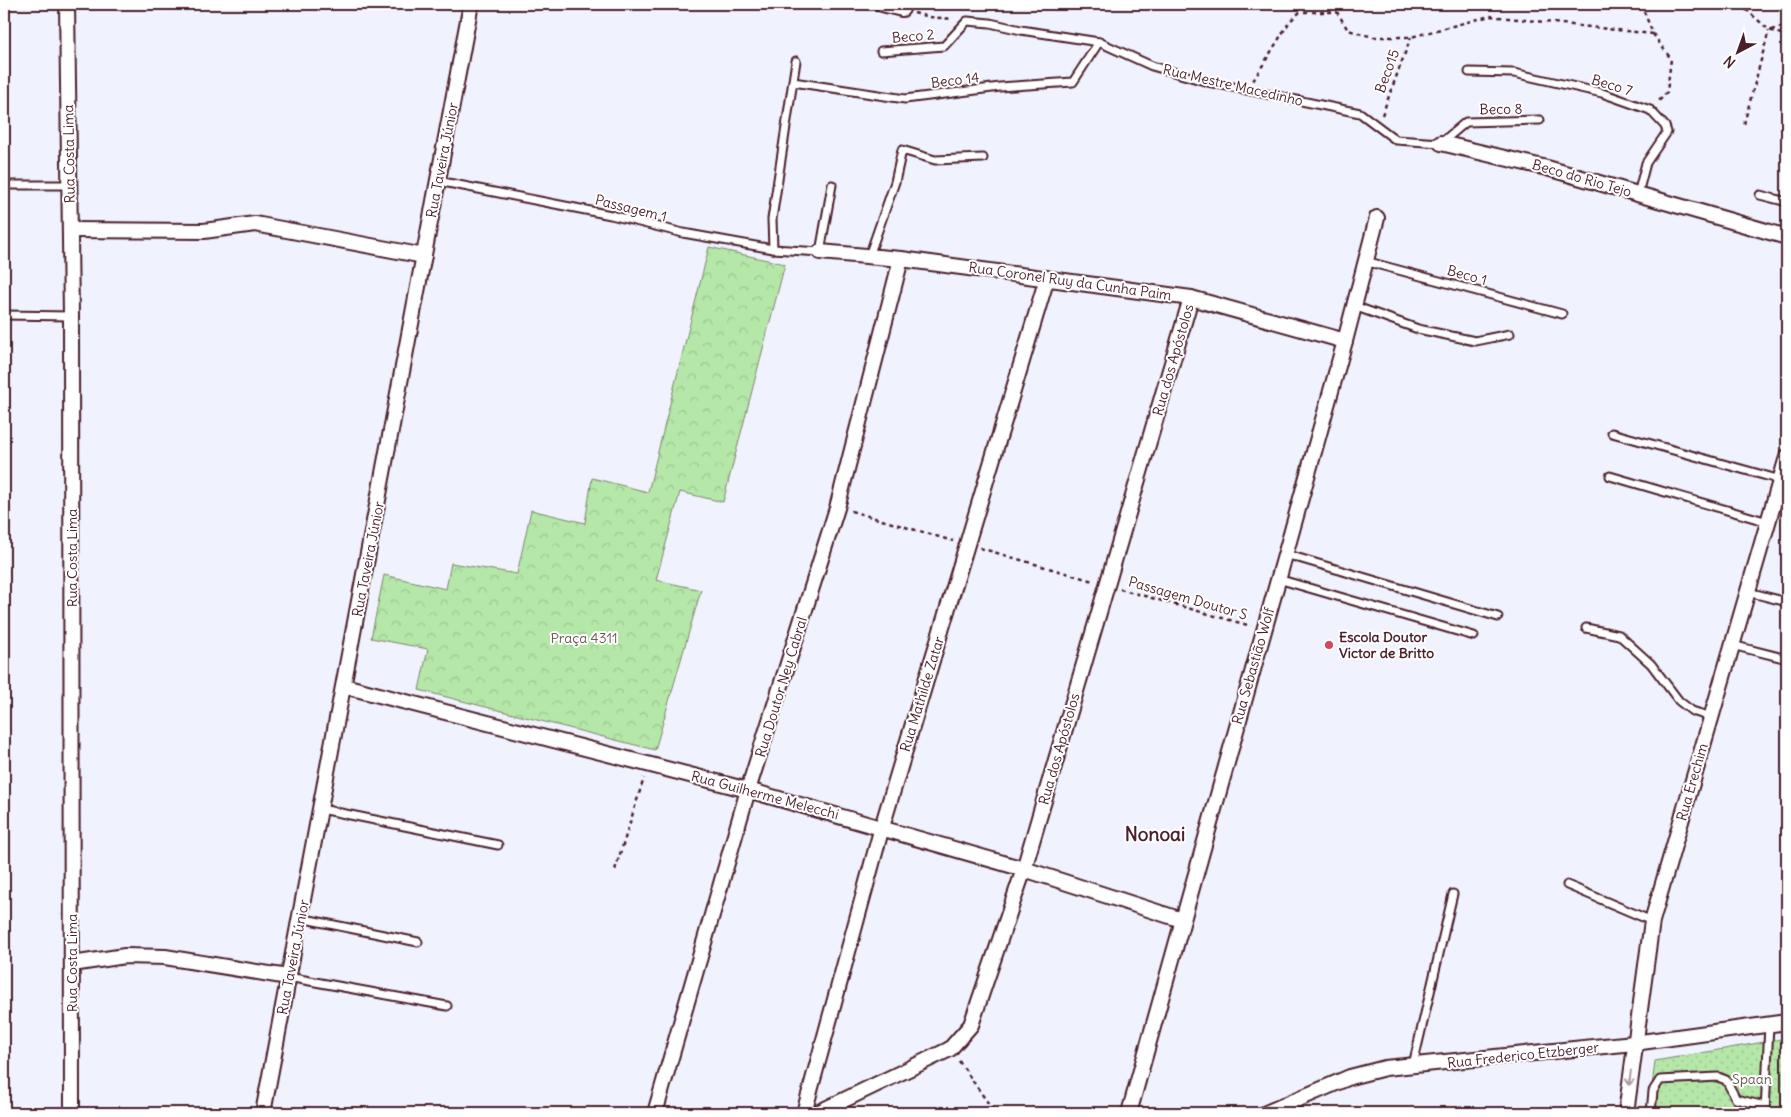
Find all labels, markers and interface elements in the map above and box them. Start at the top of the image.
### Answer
street label: Beco 2 [891,25,935,47]
north arrow [1714,28,1764,78]
street label: Beco15 [1371,47,1403,95]
text: N [1720,52,1739,72]
street label: Rua Mestre Macedinho [1161,60,1305,110]
street label: Beco 14 [930,68,980,92]
street label: Beco 7 [1589,70,1635,100]
street label: Beco 8 [1479,100,1523,118]
street label: Rua Taveira Júnior [422,101,462,219]
street label: Rua Costa Lima [59,105,79,203]
street label: Beco do Rio Tejo [1530,155,1634,201]
street label: Passagem 1 [593,190,669,226]
street label: Rua Coronel Ruy da Cunha Paim [967,258,1173,304]
street label: Beco 1 [1445,261,1489,289]
street label: Rua dos Apóstolos [1148,302,1198,418]
street label: Rua Taveira Júnior [348,500,388,618]
street label: Rua Costa Lima [63,509,81,607]
street label: Passagem Doutor S [1126,572,1250,624]
street label: Rua Sebastião Wolf [1228,605,1278,726]
street label: Rua Doutor Ney Cabral [751,615,811,759]
place label: Escola Doutor Victor de Britto [1339,628,1434,662]
park label: Praça 4311 [550,629,618,647]
street label: Rua Mathilde Zatar [896,634,948,754]
marker: Escola Doutor Victor de Britto [1323,639,1335,651]
street label: Rua dos Apóstolos [1034,691,1084,807]
street label: Rua Erechim [1672,741,1712,823]
street label: Rua Guilherme Melecchi [689,767,841,823]
district label: Nonoai [1125,822,1185,846]
street label: Rua Taveira Júnior [273,898,313,1016]
street label: Rua Costa Lima [63,914,81,1012]
street label: Rua Frederico Etzberger [1446,1038,1600,1072]
one-way arrow [1625,1070,1635,1086]
park label: Spaan [1732,1070,1772,1088]

